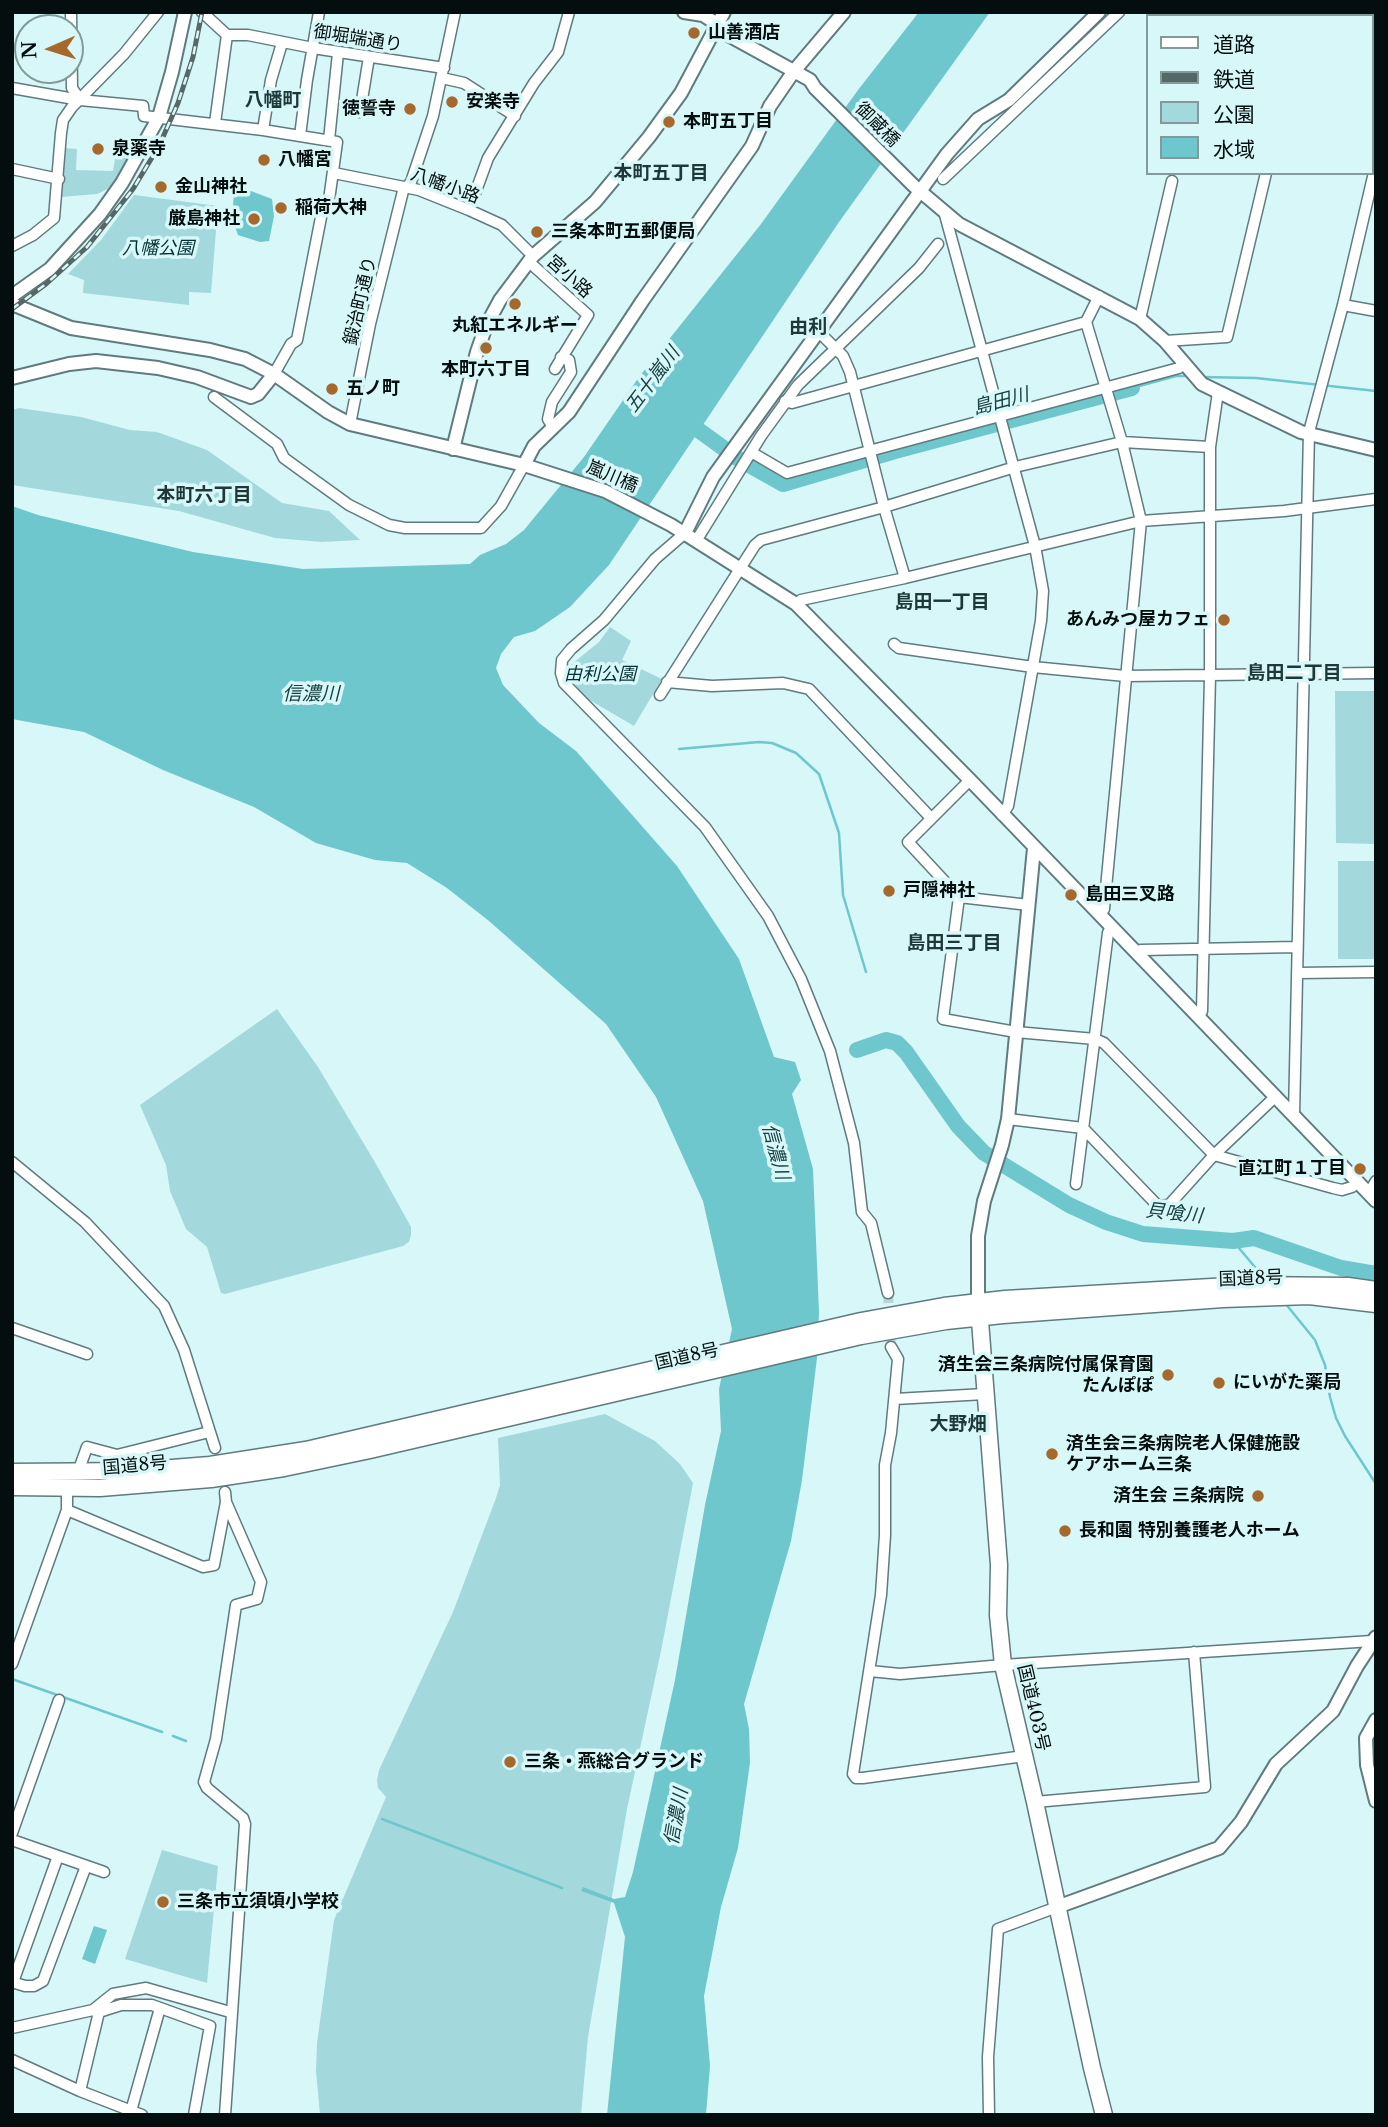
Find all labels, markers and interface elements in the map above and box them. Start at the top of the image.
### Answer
north arrow [14,14,84,84]
legend [1146,14,1374,175]
street label: 御堀端通り [312,21,404,57]
place label: 山善酒店 [708,22,780,44]
marker: 山善酒店 [686,25,702,41]
text: 道路 [1213,32,1255,58]
text: N [18,40,41,60]
text: 鉄道 [1213,67,1255,93]
district label: 八幡町 [245,90,301,112]
place label: 安楽寺 [466,91,520,113]
marker: 安楽寺 [444,94,460,110]
place label: 徳誓寺 [342,98,396,120]
street label: 御蔵橋 [850,98,904,152]
marker: 徳誓寺 [402,101,418,117]
text: 公園 [1213,102,1255,128]
place label: 本町五丁目 [683,111,773,133]
marker: 本町五丁目 [661,114,677,130]
text: 水域 [1213,137,1255,163]
place label: 泉薬寺 [112,138,166,160]
marker: 泉薬寺 [90,141,106,157]
place label: 八幡宮 [278,149,332,171]
marker: 八幡宮 [256,152,272,168]
district label: 本町五丁目 [614,163,708,185]
street label: 八幡小路 [407,164,483,208]
place label: 金山神社 [175,176,247,198]
marker: 金山神社 [153,179,169,195]
place label: 稲荷大神 [295,197,367,219]
marker: 稲荷大神 [273,200,289,216]
place label: 厳島神社 [168,208,240,230]
marker: 厳島神社 [246,211,262,227]
place label: 三条本町五郵便局 [551,221,695,243]
marker: 三条本町五郵便局 [529,224,545,240]
park label: 八幡公園 [122,238,194,260]
street label: 宮小路 [542,251,596,303]
street label: 鍛治町通り [340,255,382,347]
marker: 丸紅エネルギー [507,296,523,312]
place label: 丸紅エネルギー [452,315,578,337]
district label: 由利 [789,317,827,339]
marker: 本町六丁目 [478,340,494,356]
water label: 五十嵐川 [621,343,685,417]
place label: 本町六丁目 [441,359,531,381]
place label: 五ノ町 [346,378,400,400]
marker: 五ノ町 [324,381,340,397]
water label: 島田川 [971,384,1031,420]
street label: 嵐川橋 [583,457,641,497]
district label: 本町六丁目 [157,485,251,507]
district label: 島田一丁目 [895,592,989,614]
place label: あんみつ屋カフェ [1066,609,1210,631]
marker: あんみつ屋カフェ [1216,612,1232,628]
district label: 島田二丁目 [1247,663,1341,685]
park label: 由利公園 [564,664,636,686]
water label: 信濃川 [283,684,339,706]
place label: 戸隠神社 [903,880,975,902]
marker: 戸隠神社 [881,883,897,899]
place label: 島田三叉路 [1085,884,1175,906]
marker: 島田三叉路 [1063,887,1079,903]
district label: 島田三丁目 [907,933,1001,955]
water label: 信濃川 [757,1122,793,1182]
place label: 直江町１丁目 [1238,1158,1346,1180]
marker: 直江町１丁目 [1352,1161,1368,1177]
water label: 貝喰川 [1144,1200,1204,1228]
street label: 国道8号 [1218,1267,1284,1291]
street label: 国道8号 [653,1339,721,1375]
place label: 済生会三条病院付属保育園 たんぽぽ [938,1354,1154,1396]
marker: 済生会三条病院付属保育園 たんぽぽ [1160,1367,1176,1383]
place label: にいがた薬局 [1233,1372,1341,1394]
marker: にいがた薬局 [1211,1375,1227,1391]
district label: 大野畑 [930,1414,986,1436]
place label: 済生会三条病院老人保健施設 ケアホーム三条 [1066,1433,1300,1476]
marker: 済生会三条病院老人保健施設 ケアホーム三条 [1044,1446,1060,1462]
street label: 国道8号 [102,1452,168,1480]
place label: 済生会 三条病院 [1113,1485,1244,1507]
marker: 済生会 三条病院 [1250,1488,1266,1504]
place label: 長和園 特別養護老人ホーム [1079,1520,1300,1542]
marker: 長和園 特別養護老人ホーム [1057,1523,1073,1539]
street label: 国道403号 [1013,1662,1053,1754]
place label: 三条・燕総合グランド [524,1751,704,1773]
marker: 三条・燕総合グランド [502,1754,518,1770]
water label: 信濃川 [661,1787,693,1847]
place label: 三条市立須頃小学校 [177,1891,339,1913]
marker: 三条市立須頃小学校 [155,1894,171,1910]

